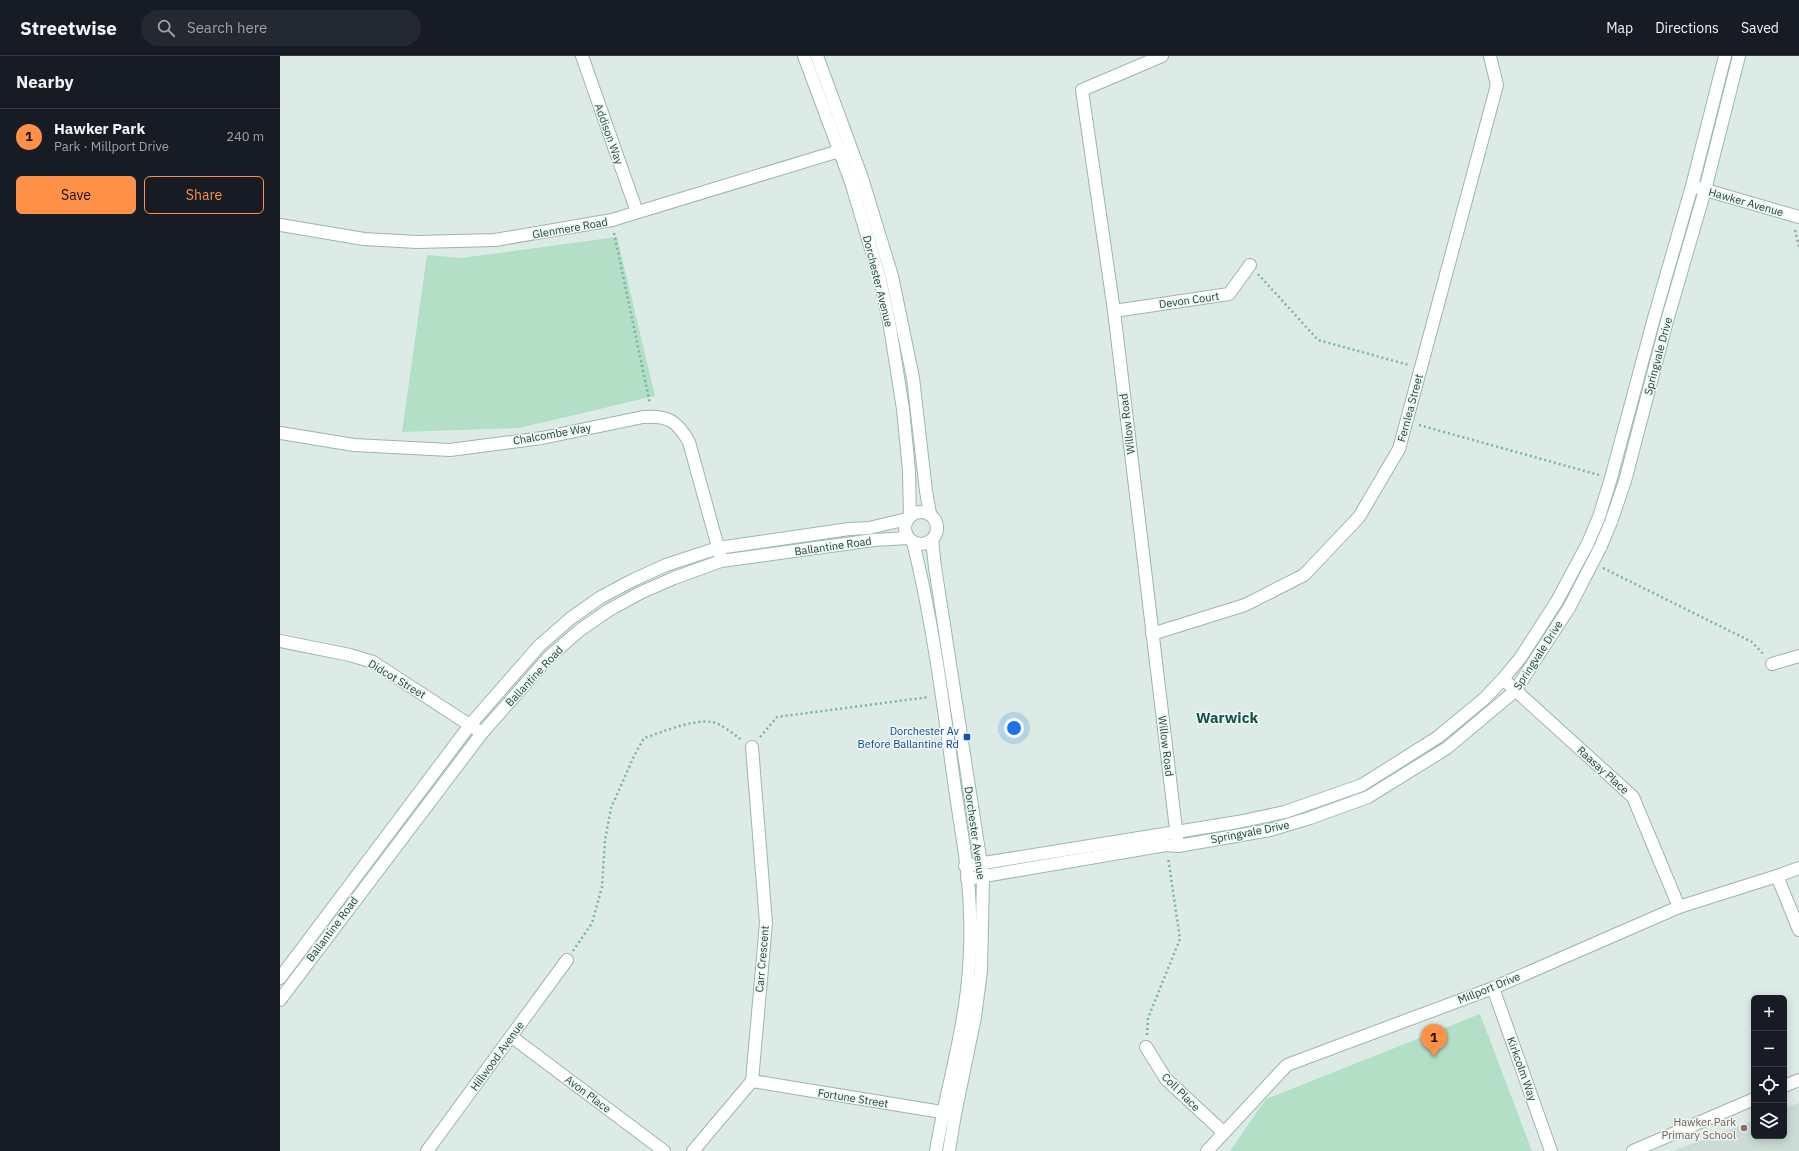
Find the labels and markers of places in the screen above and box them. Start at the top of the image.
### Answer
place label: Dorchester Av Before Ballantine Rd [858,724,960,751]
marker: Dorchester Av Before Ballantine Rd [962,732,972,742]
pin: 1 [1421,1024,1447,1057]
place label: Hawker Park Primary School [1661,1115,1736,1142]
marker: Hawker Park Primary School [1739,1123,1749,1133]

